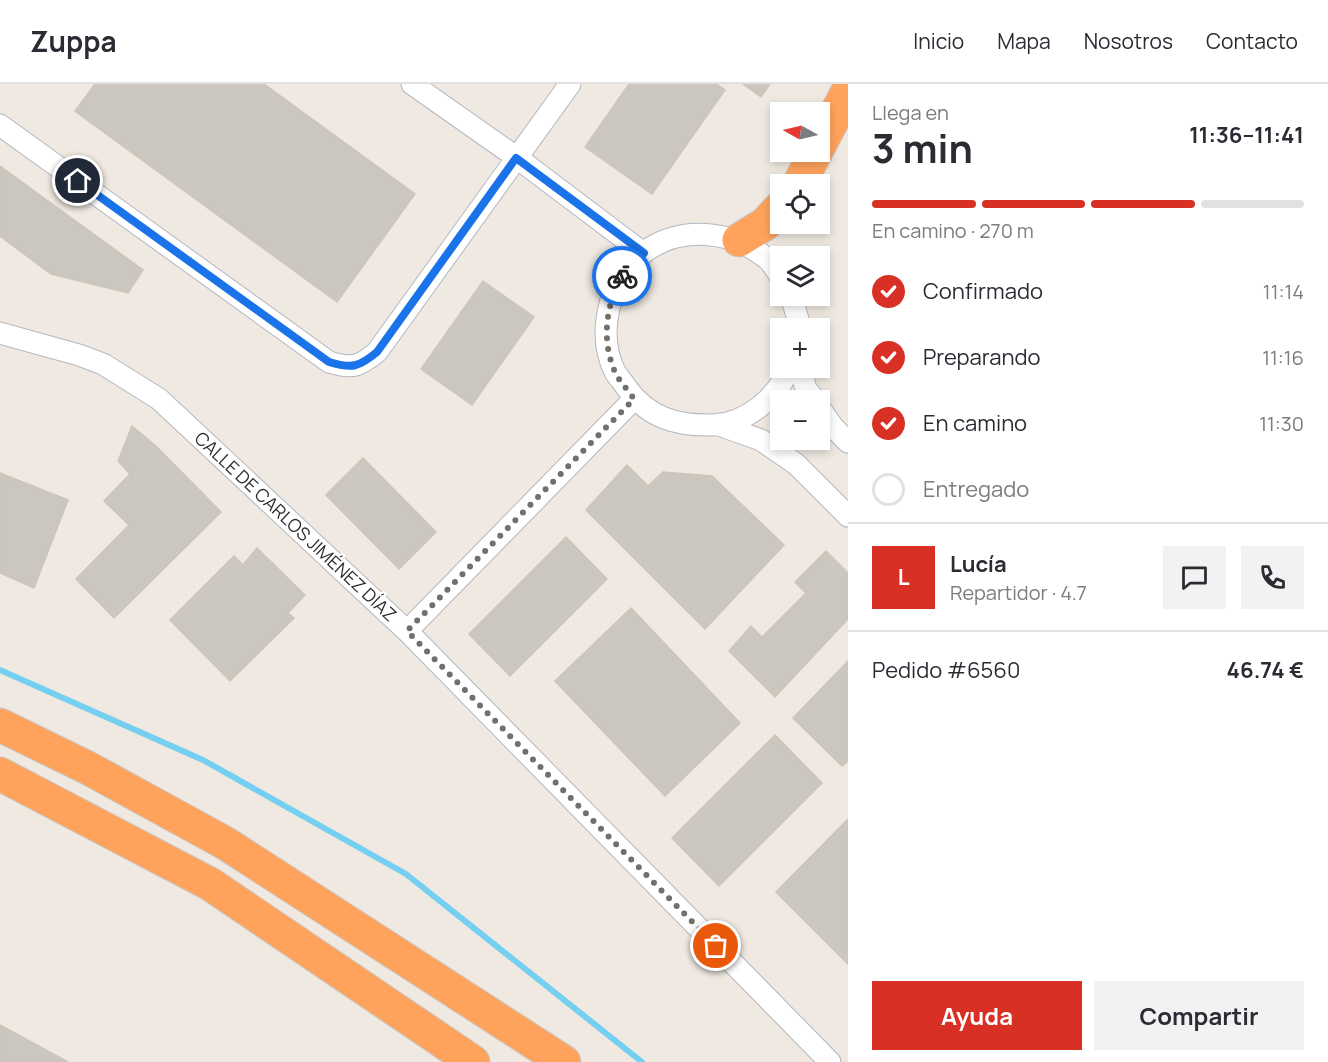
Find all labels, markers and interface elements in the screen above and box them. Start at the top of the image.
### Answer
text: Zuppa [30,22,117,60]
text: Inicio [913,27,964,55]
text: Mapa [997,27,1051,55]
text: Nosotros [1084,27,1173,55]
text: Contacto [1206,27,1298,55]
text: Llega en [872,99,949,126]
north arrow [770,102,830,162]
map controls [770,102,830,450]
text: 11:36–11:41 [1189,120,1304,150]
text: 3 min [872,121,973,175]
pin [52,155,103,206]
icon: home [61,164,94,197]
button: locate [770,174,830,234]
text: En camino · 270 m [872,217,1034,244]
courier [592,246,652,306]
button: layers [770,246,830,306]
icon: bike [606,260,639,293]
icon: check [872,275,905,308]
text: Confirmado [923,276,1043,306]
text: 11:14 [1263,278,1304,305]
button: + [770,318,830,378]
icon: check [872,341,905,374]
text: Preparando [923,342,1041,372]
text: 11:16 [1262,344,1304,371]
button: − [770,390,830,450]
icon: check [872,407,905,440]
text: En camino [923,408,1027,438]
text: 11:30 [1259,410,1304,437]
street label: CALLE DE CARLOS JIMÉNEZ DÍAZ [190,426,402,626]
text: Entregado [923,474,1029,504]
button: chat [1163,546,1226,609]
button: phone [1241,546,1304,609]
text: Lucía [950,549,1007,579]
text: L [898,562,909,592]
text: Repartidor · 4.7 [950,579,1087,606]
text: Pedido #6560 [872,655,1020,685]
text: 46.74 € [1227,655,1304,685]
pin [690,920,741,971]
icon: bag [699,929,732,962]
button: Ayuda [872,981,1082,1050]
button: Compartir [1094,981,1304,1050]

